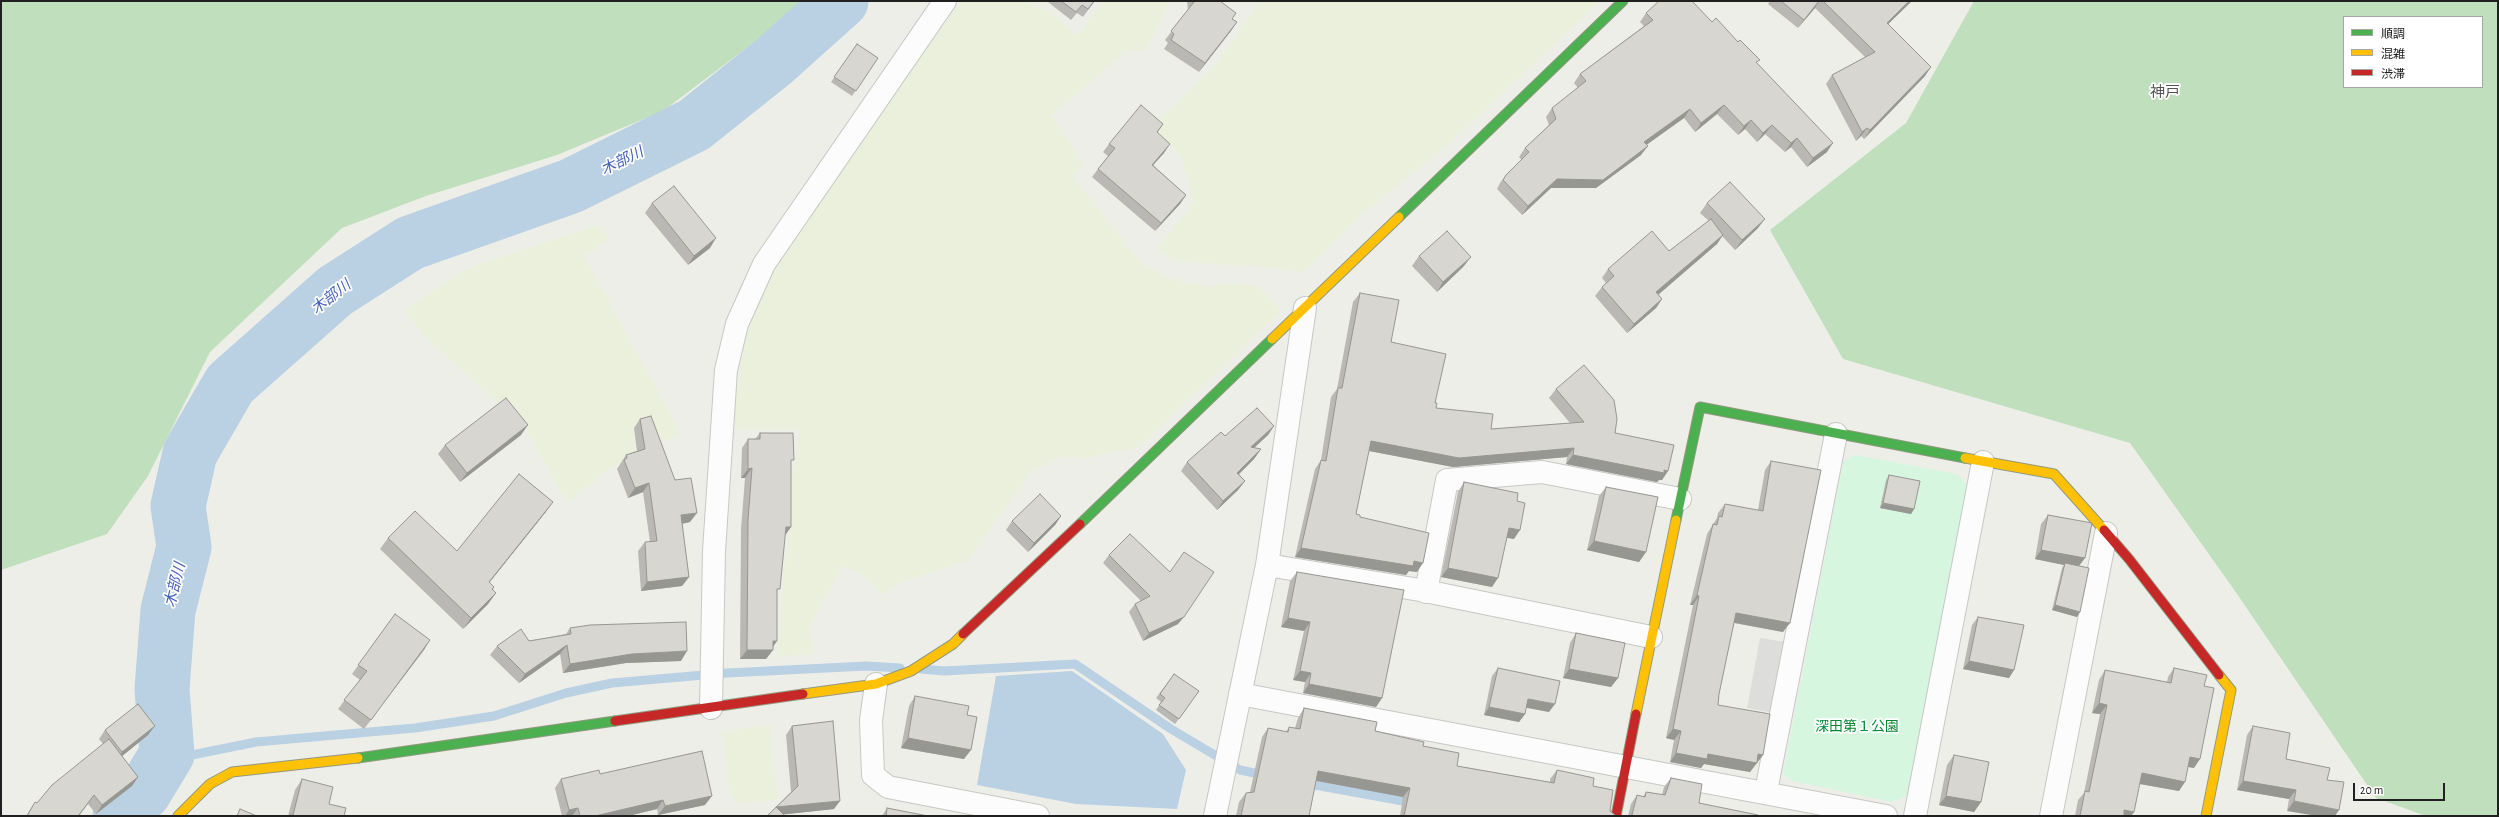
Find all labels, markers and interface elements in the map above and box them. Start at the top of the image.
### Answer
legend [2343,16,2483,88]
text: 順調 [2381,28,2405,40]
text: 混雑 [2381,48,2405,60]
text: 渋滞 [2381,68,2405,80]
district label: 神戸 [2150,83,2180,101]
water label: 木部川 [598,143,646,179]
water label: 木部川 [308,276,354,318]
water label: 木部川 [161,561,189,609]
park label: 深田第１公園 [1815,719,1899,735]
scale bar [2355,775,2447,801]
text: 20 m [2360,784,2383,796]

